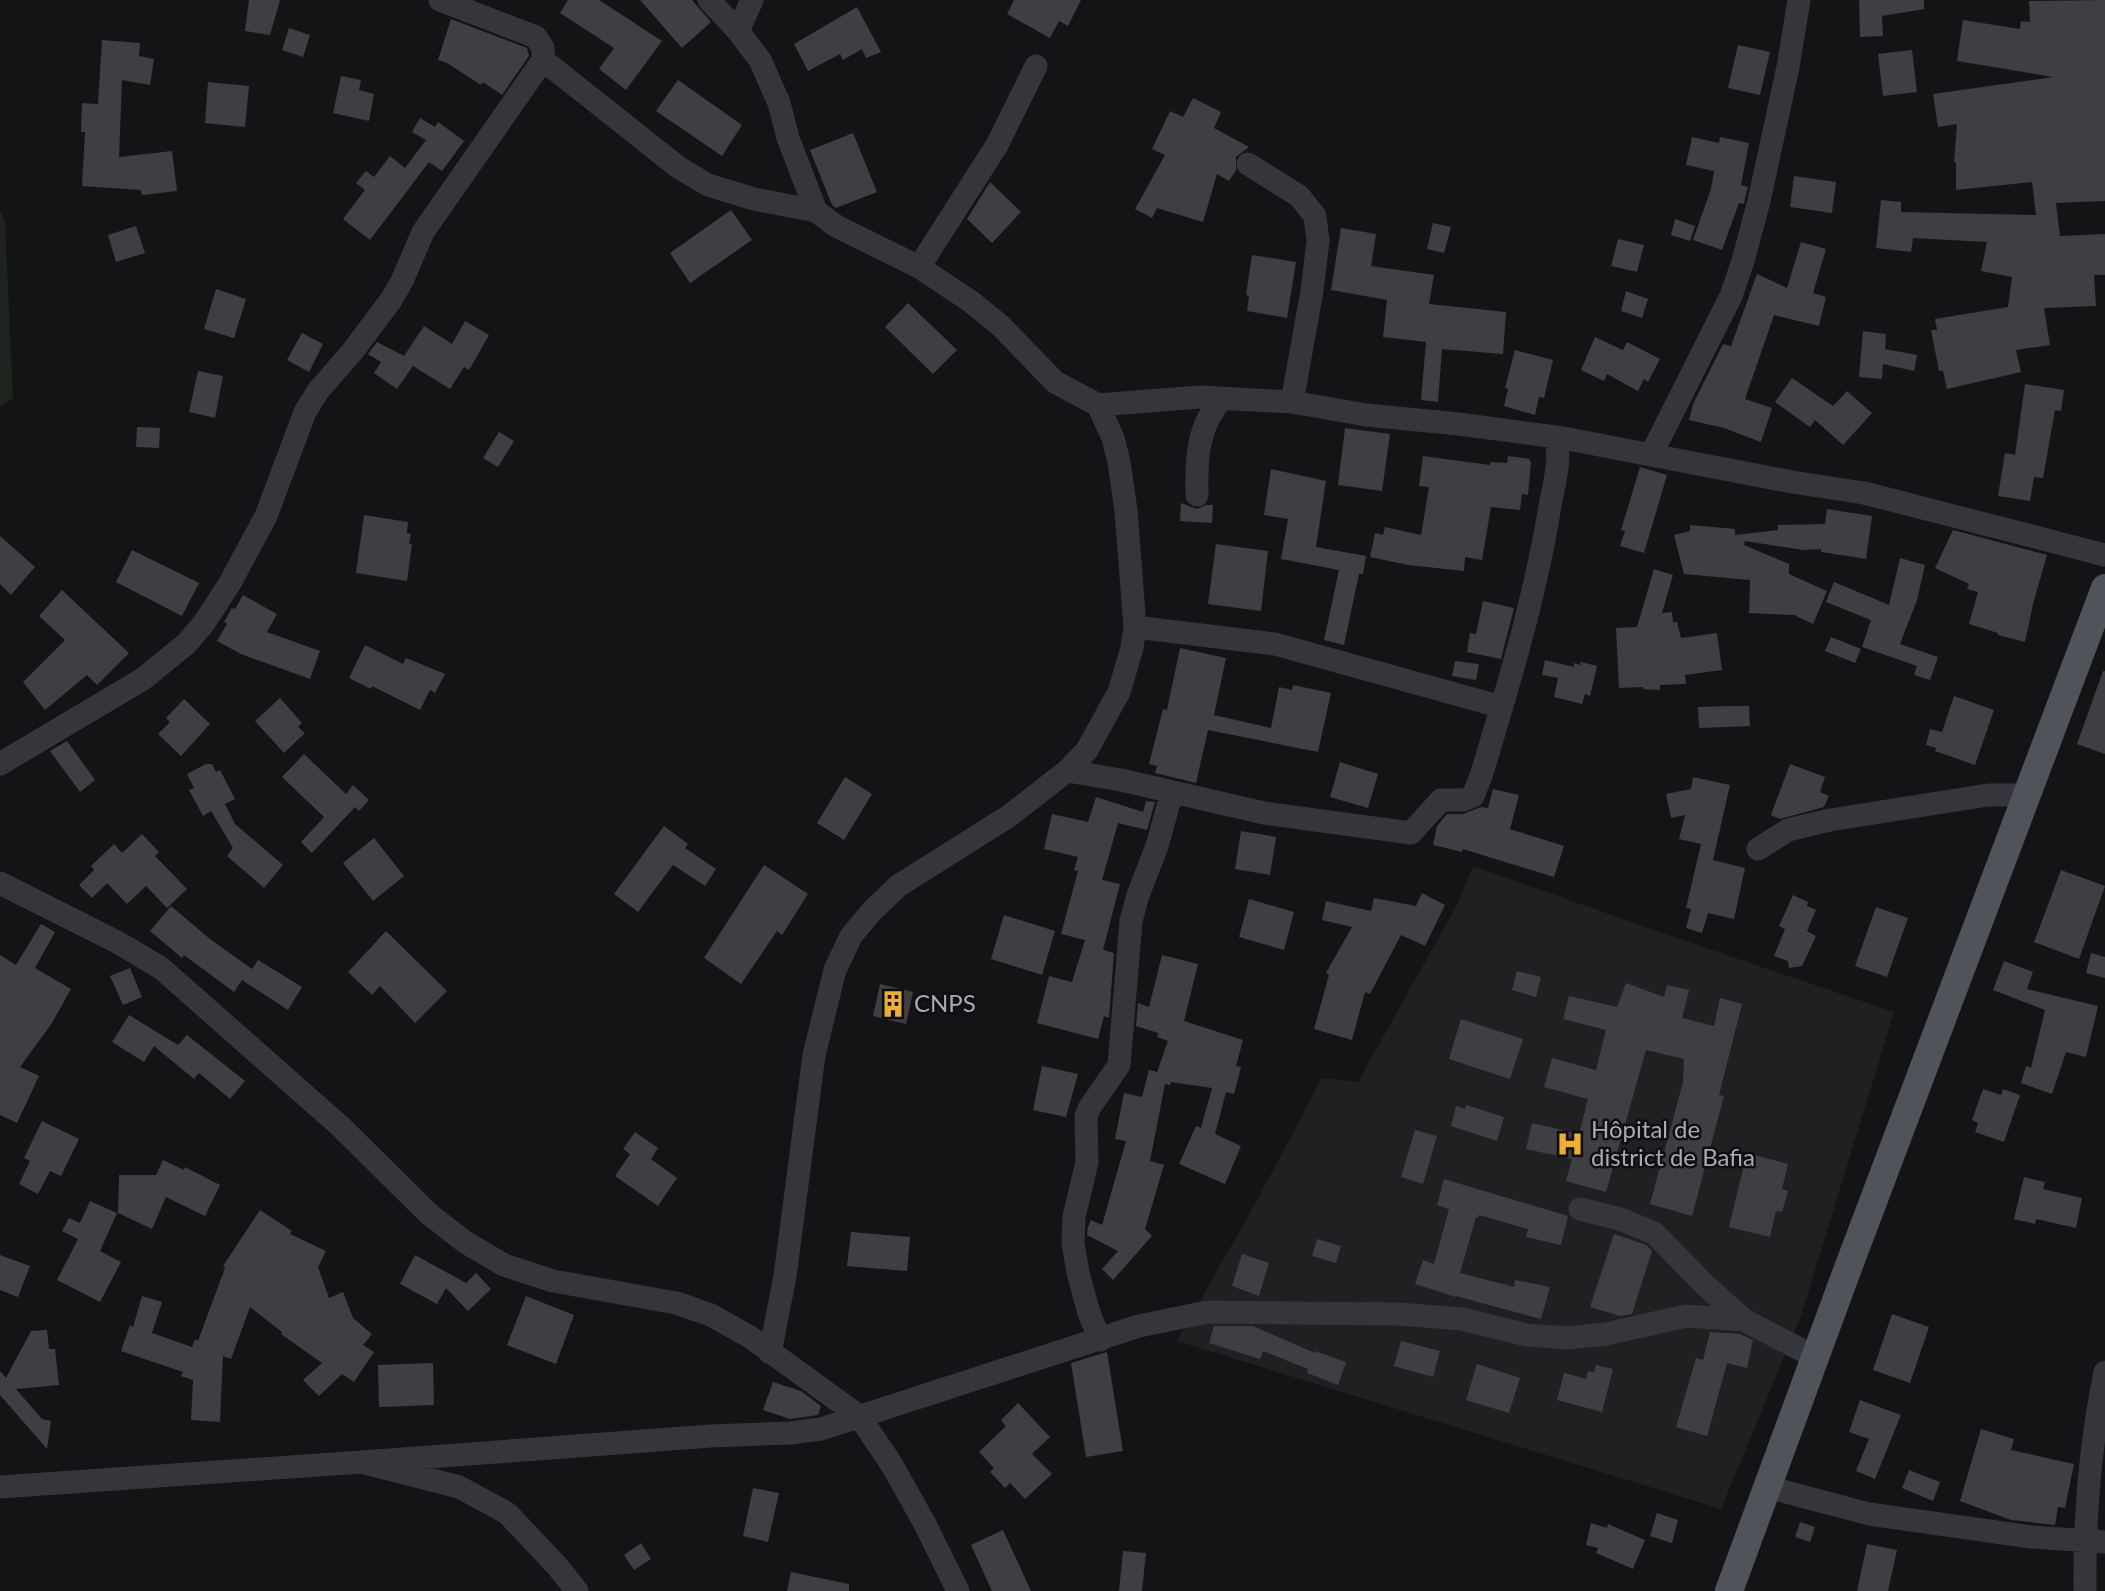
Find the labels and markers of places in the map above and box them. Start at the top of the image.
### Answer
place label: CNPS [914,988,976,1017]
building icon: CNPS [878,989,908,1019]
place label: Hôpital de district de Bafia [1591,1114,1755,1171]
hospital icon: Hôpital de district de Bafia [1555,1129,1585,1159]

